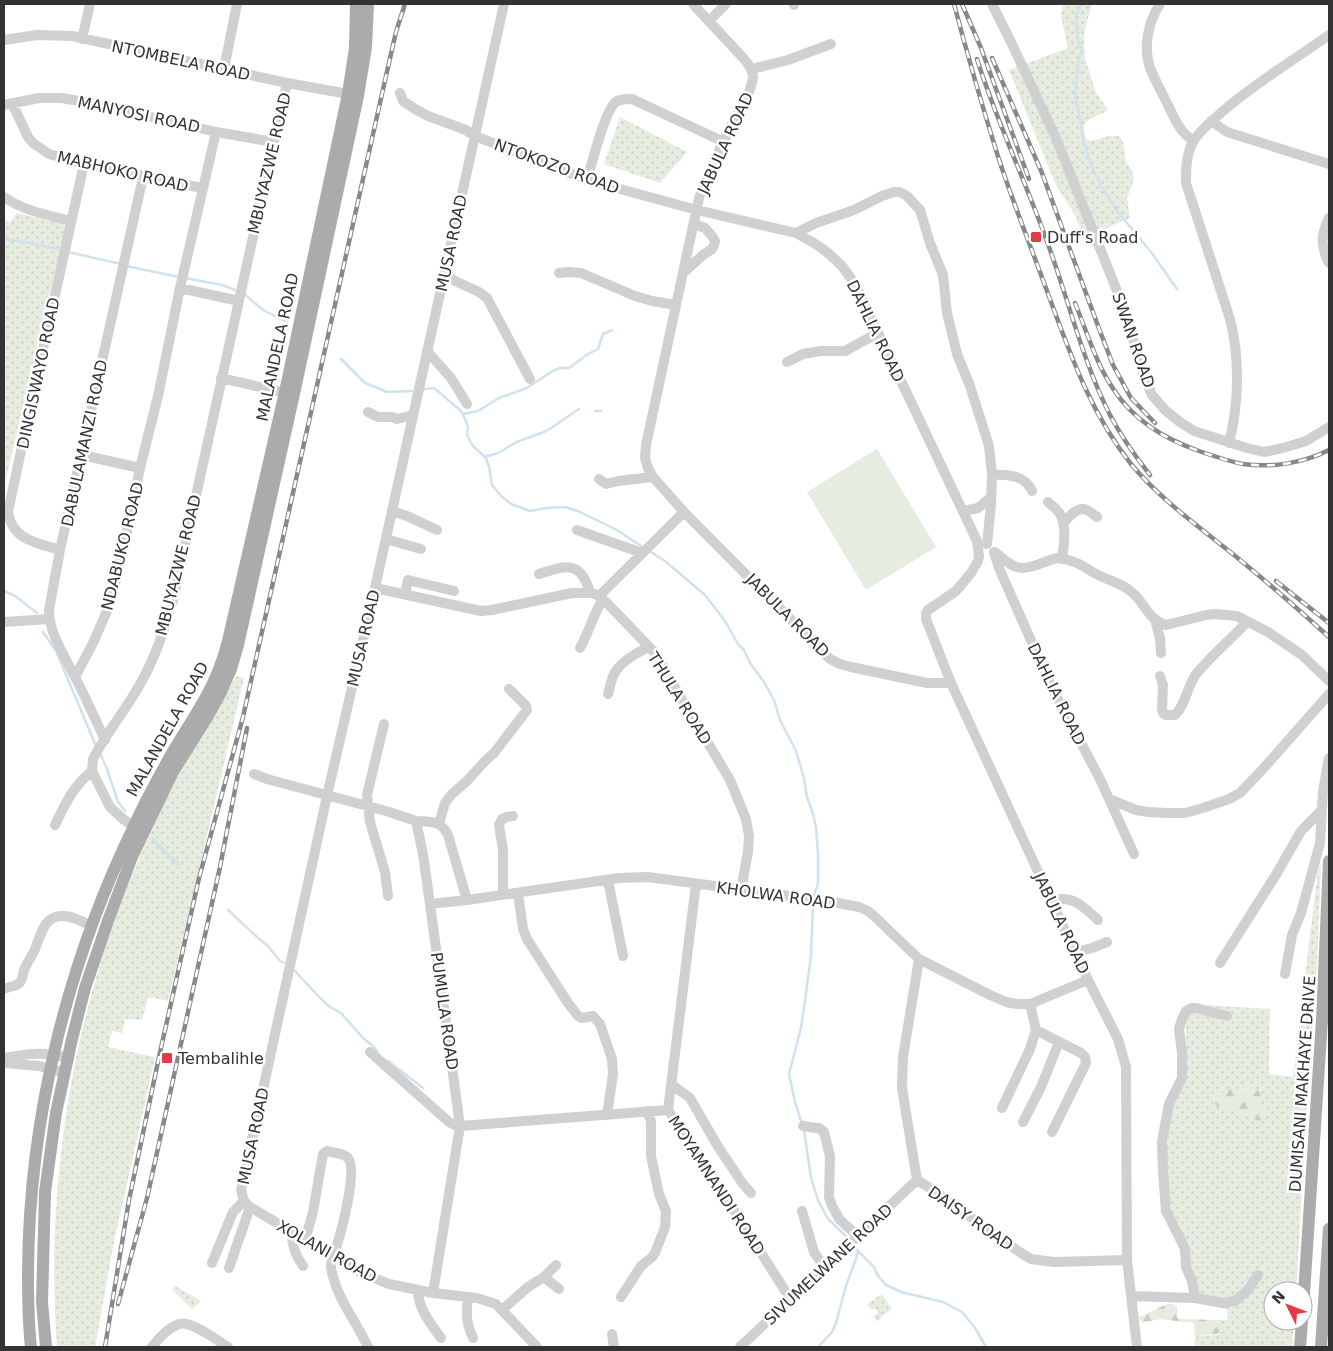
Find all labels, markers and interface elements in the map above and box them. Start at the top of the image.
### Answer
street label: NTOMBELA ROAD [110,37,252,84]
street label: JABULA ROAD [693,89,757,198]
street label: MBUYAZWE ROAD [244,91,295,236]
street label: MANYOSI ROAD [76,92,202,137]
street label: NTOKOZO ROAD [492,135,622,198]
street label: MABHOKO ROAD [55,147,190,196]
street label: MUSA ROAD [432,193,471,293]
place label: Duff's Road [1047,228,1138,247]
marker: Duff's Road [1029,230,1043,244]
street label: MALANDELA ROAD [252,271,303,423]
street label: DAHLIA ROAD [843,277,909,385]
street label: SWAN ROAD [1108,290,1159,390]
street label: DINGISWAYO ROAD [13,296,64,450]
street label: DABULAMANZI ROAD [58,358,111,528]
street label: NDABUKO ROAD [97,480,148,612]
street label: MBUYAZWE ROAD [152,493,205,638]
street label: JABULA ROAD [741,569,833,661]
street label: MUSA ROAD [343,588,384,688]
street label: DAHLIA ROAD [1024,640,1090,748]
street label: THULA ROAD [643,648,716,748]
street label: MALANDELA ROAD [122,658,212,800]
street label: JABULA ROAD [1029,868,1093,977]
street label: KHOLWA ROAD [715,878,837,913]
street label: PUMULA ROAD [427,951,462,1071]
street label: DUMISANI MAKHAYE DRIVE [1285,975,1320,1193]
place label: Tembalihle [177,1049,264,1068]
marker: Tembalihle [160,1051,174,1065]
street label: MUSA ROAD [234,1086,273,1186]
street label: MOYAMNANDI ROAD [664,1112,769,1259]
street label: DAISY ROAD [925,1182,1017,1255]
street label: SIVUMELWANE ROAD [760,1200,896,1329]
street label: XOLANI ROAD [274,1216,380,1287]
north arrow [1263,1281,1313,1331]
text: N [1268,1288,1288,1307]

